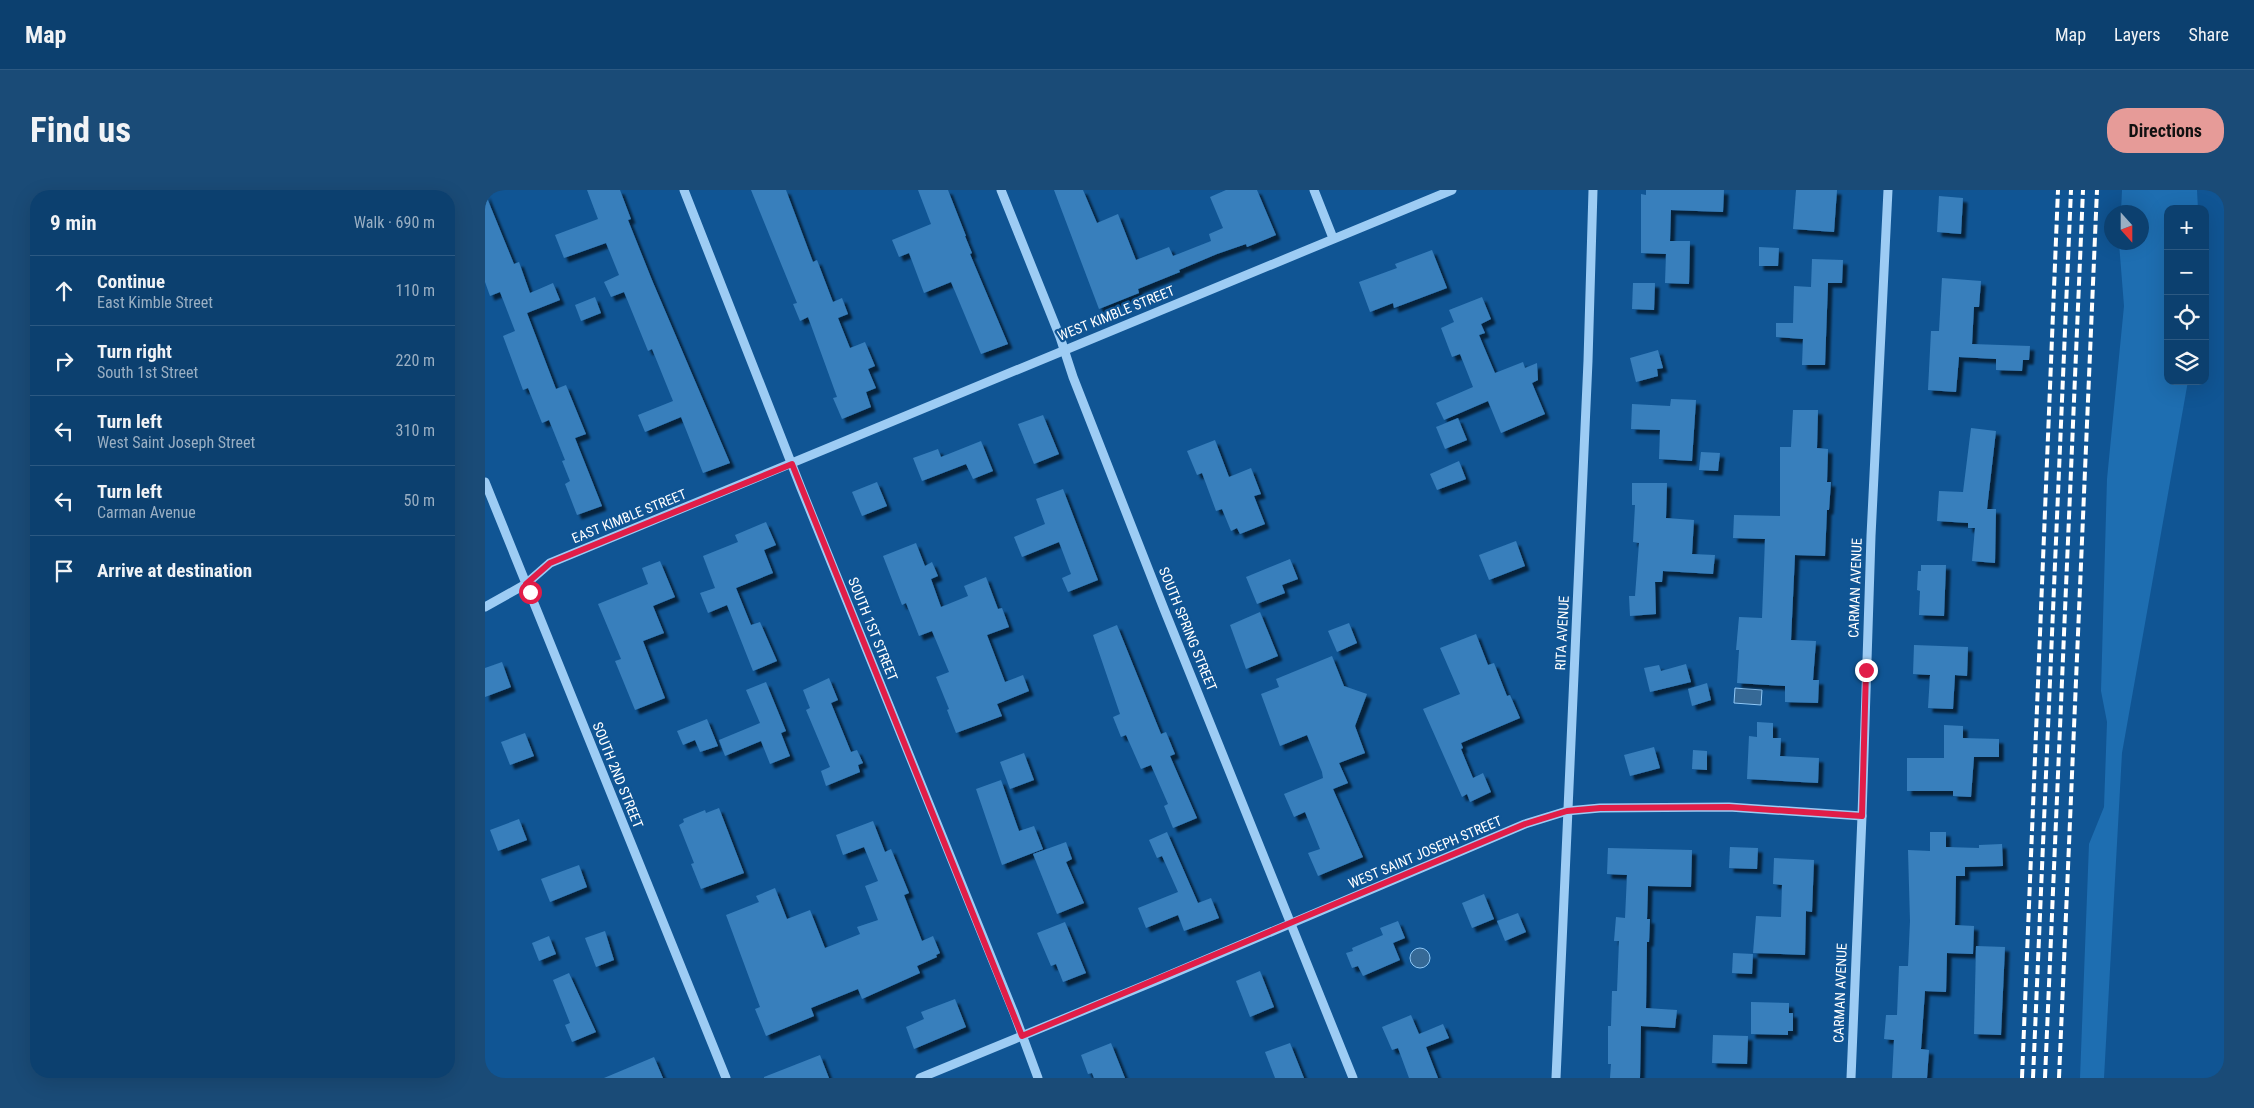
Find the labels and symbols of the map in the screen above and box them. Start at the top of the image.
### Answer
north arrow [2104,205,2149,250]
street label: WEST KIMBLE STREET [1055,282,1177,344]
street label: EAST KIMBLE STREET [569,486,689,546]
street label: CARMAN AVENUE [1845,538,1865,638]
street label: SOUTH SPRING STREET [1156,565,1220,693]
street label: SOUTH 1ST STREET [845,575,901,683]
route start [519,581,542,604]
street label: RITA AVENUE [1552,595,1572,671]
route end [1855,659,1878,682]
street label: SOUTH 2ND STREET [589,720,647,830]
street label: WEST SAINT JOSEPH STREET [1346,812,1504,892]
street label: CARMAN AVENUE [1830,943,1850,1043]

